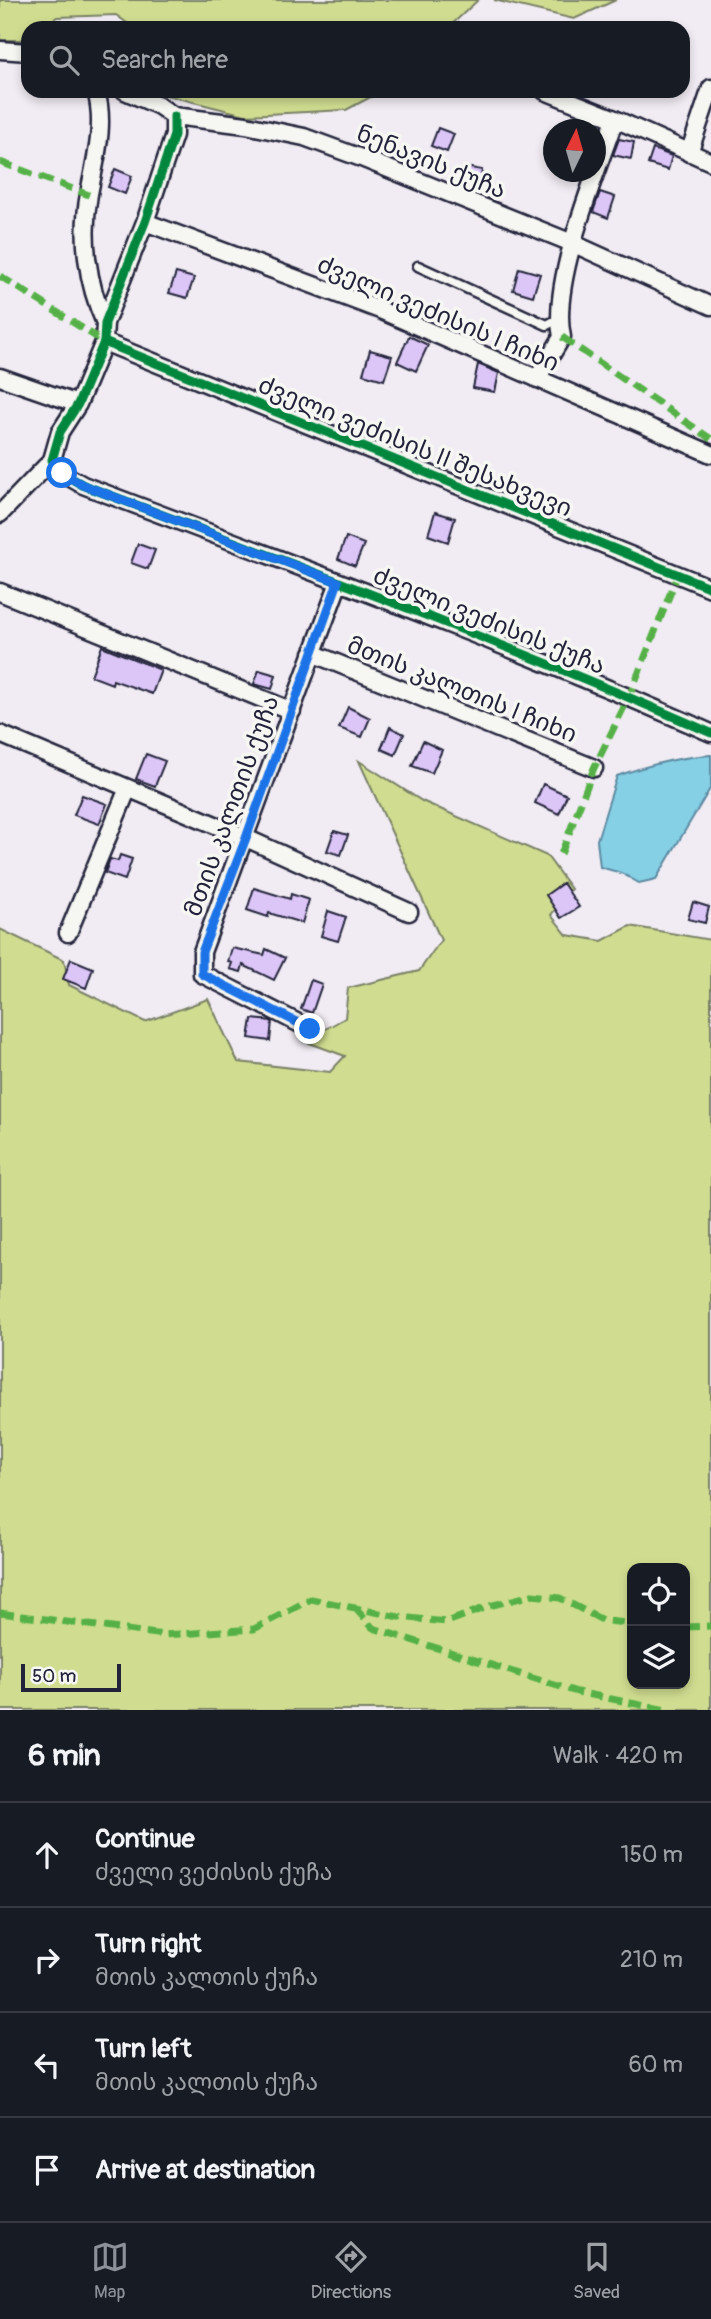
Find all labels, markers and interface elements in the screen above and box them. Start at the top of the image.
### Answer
search box [21,21,690,98]
icon: search [45,41,83,79]
text: Search here [101,44,228,76]
street label: ნენავის ქუჩა [352,119,510,205]
north arrow [543,119,606,182]
street label: ძველი ვეძისის I ჩიხი [313,250,563,378]
street label: ძველი ვეძისის II შესახვევი [254,371,576,523]
route start [46,457,77,488]
street label: ძველი ვეძისის ქუჩა [369,561,609,681]
street label: მთის კალთის I ჩიხი [343,631,581,749]
street label: მთის კალთის ქუჩა [179,692,285,920]
route end [294,1013,325,1044]
map controls [627,1563,690,1689]
button: locate [627,1563,690,1626]
button: layers [627,1626,690,1689]
scale bar [21,1661,121,1693]
text: 50 m [32,1664,76,1688]
text: 6 min [28,1737,101,1774]
text: Walk · 420 m [553,1741,683,1770]
text: Continue [95,1823,195,1855]
icon: ahead [28,1836,66,1874]
text: 150 m [620,1840,683,1869]
text: ძველი ვეძისის ქუჩა [95,1858,332,1887]
text: Turn right [95,1928,201,1960]
icon: right [28,1941,66,1979]
text: 210 m [620,1945,683,1974]
text: მთის კალთის ქუჩა [95,1963,318,1992]
text: Turn left [95,2033,191,2065]
icon: left [28,2046,66,2084]
text: 60 m [628,2050,683,2079]
text: მთის კალთის ქუჩა [95,2068,318,2097]
icon: arrive [28,2151,66,2189]
text: Arrive at destination [95,2154,315,2186]
tab: Map [91,2238,129,2304]
tab: Directions [311,2238,391,2304]
tab: Saved [573,2238,620,2304]

